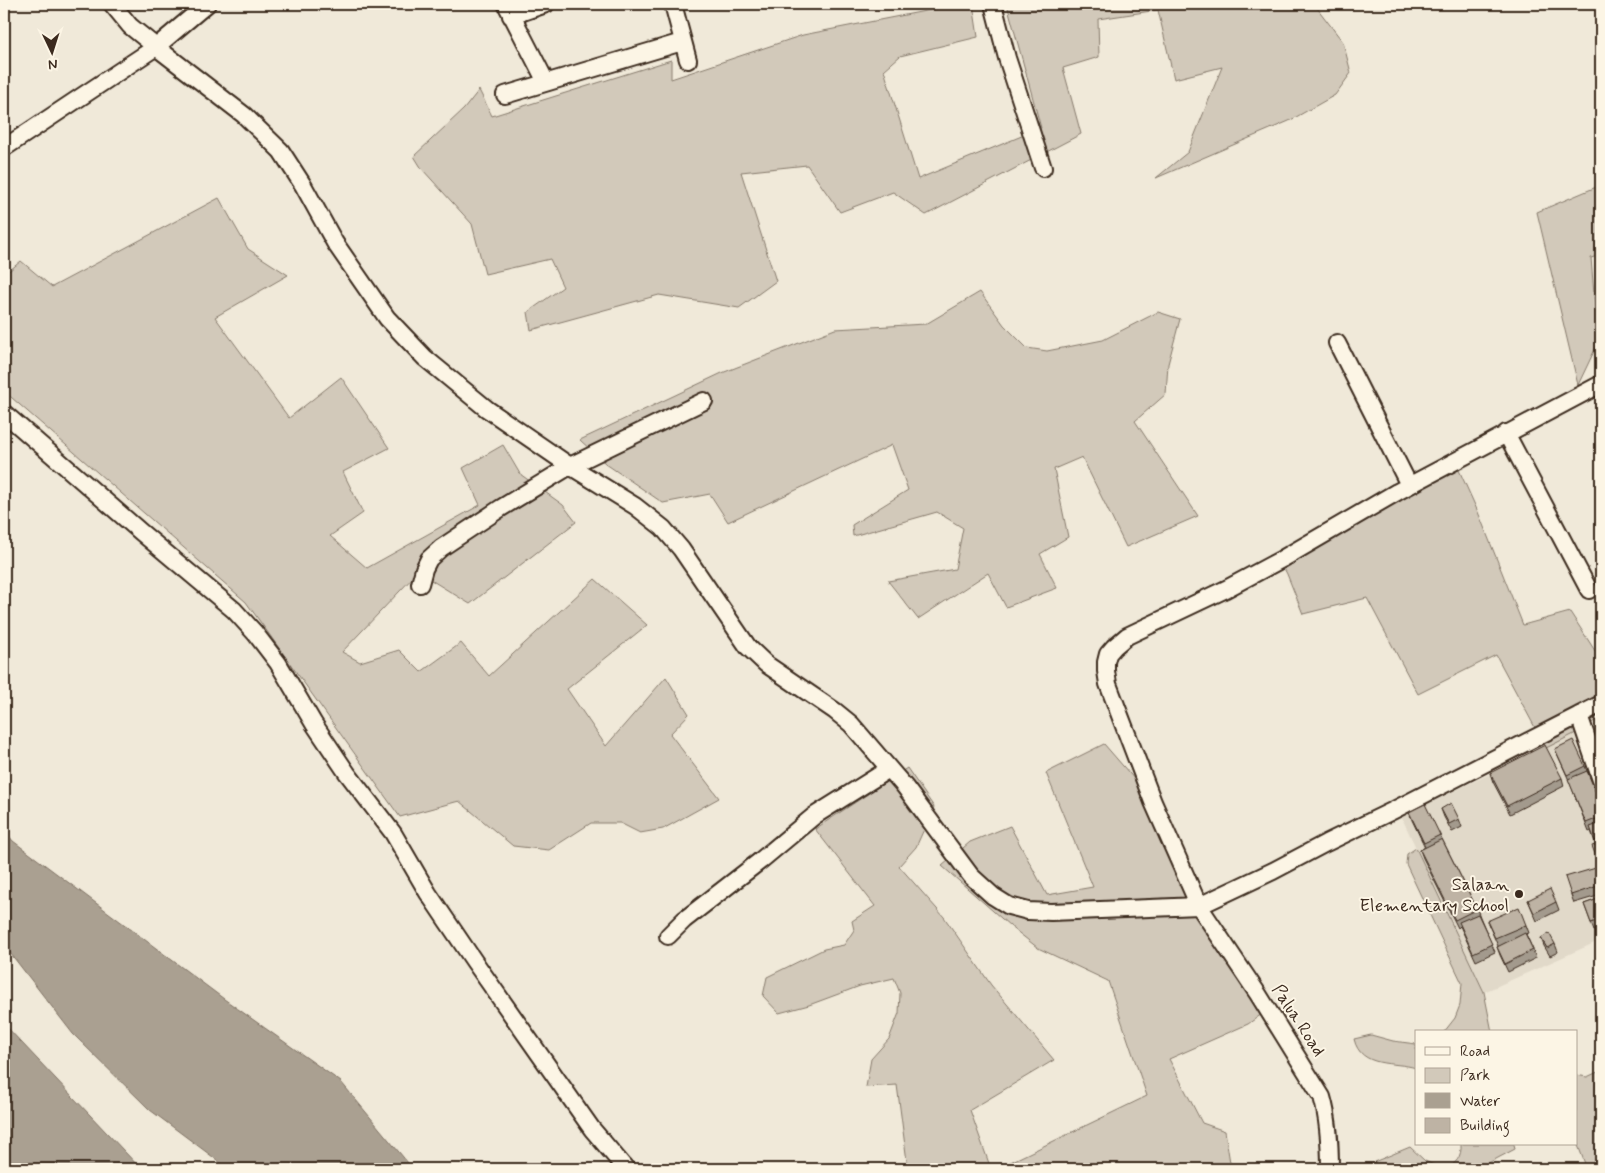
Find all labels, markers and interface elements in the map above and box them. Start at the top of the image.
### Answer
north arrow [28,28,78,78]
text: N [48,55,58,73]
place label: Salaan Elementary School [1359,873,1509,918]
marker: Salaan Elementary School [1513,888,1525,900]
street label: Palua Road [1266,980,1330,1061]
legend [1415,1030,1578,1146]
text: Road [1460,1042,1490,1062]
text: Park [1460,1066,1490,1086]
text: Water [1460,1092,1500,1112]
text: Building [1460,1116,1510,1137]

